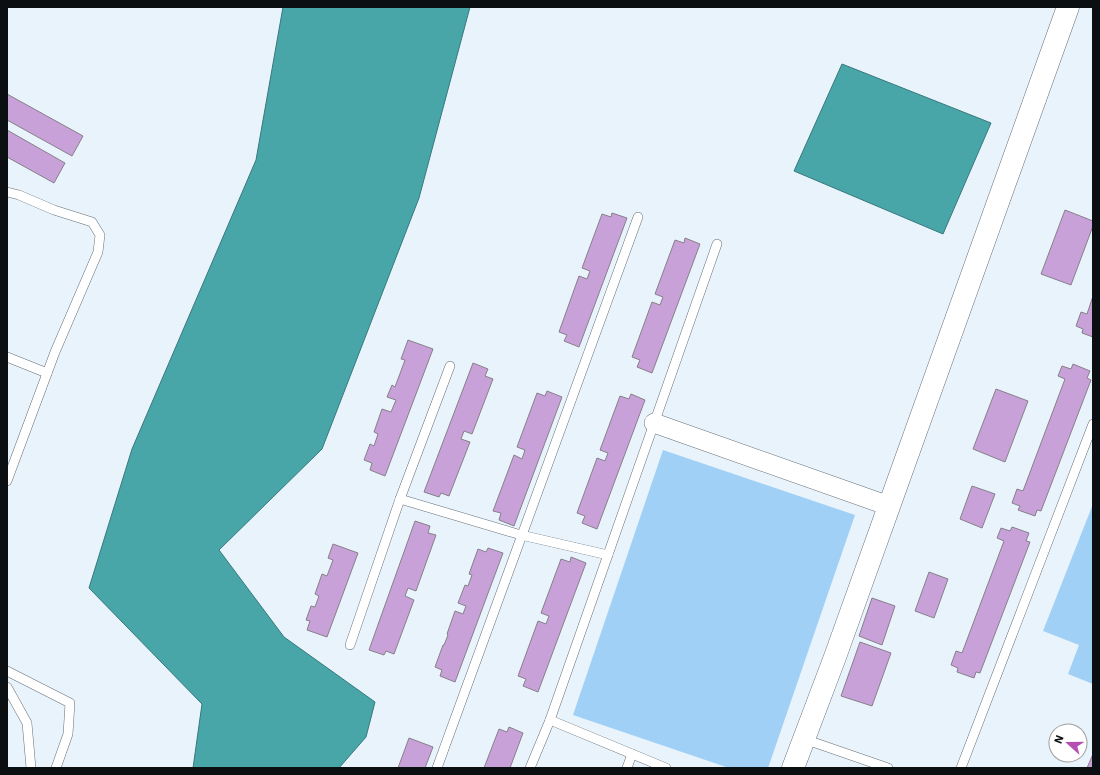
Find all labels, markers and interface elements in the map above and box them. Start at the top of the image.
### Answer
north arrow [1048,723,1088,763]
text: N [1051,733,1067,746]

